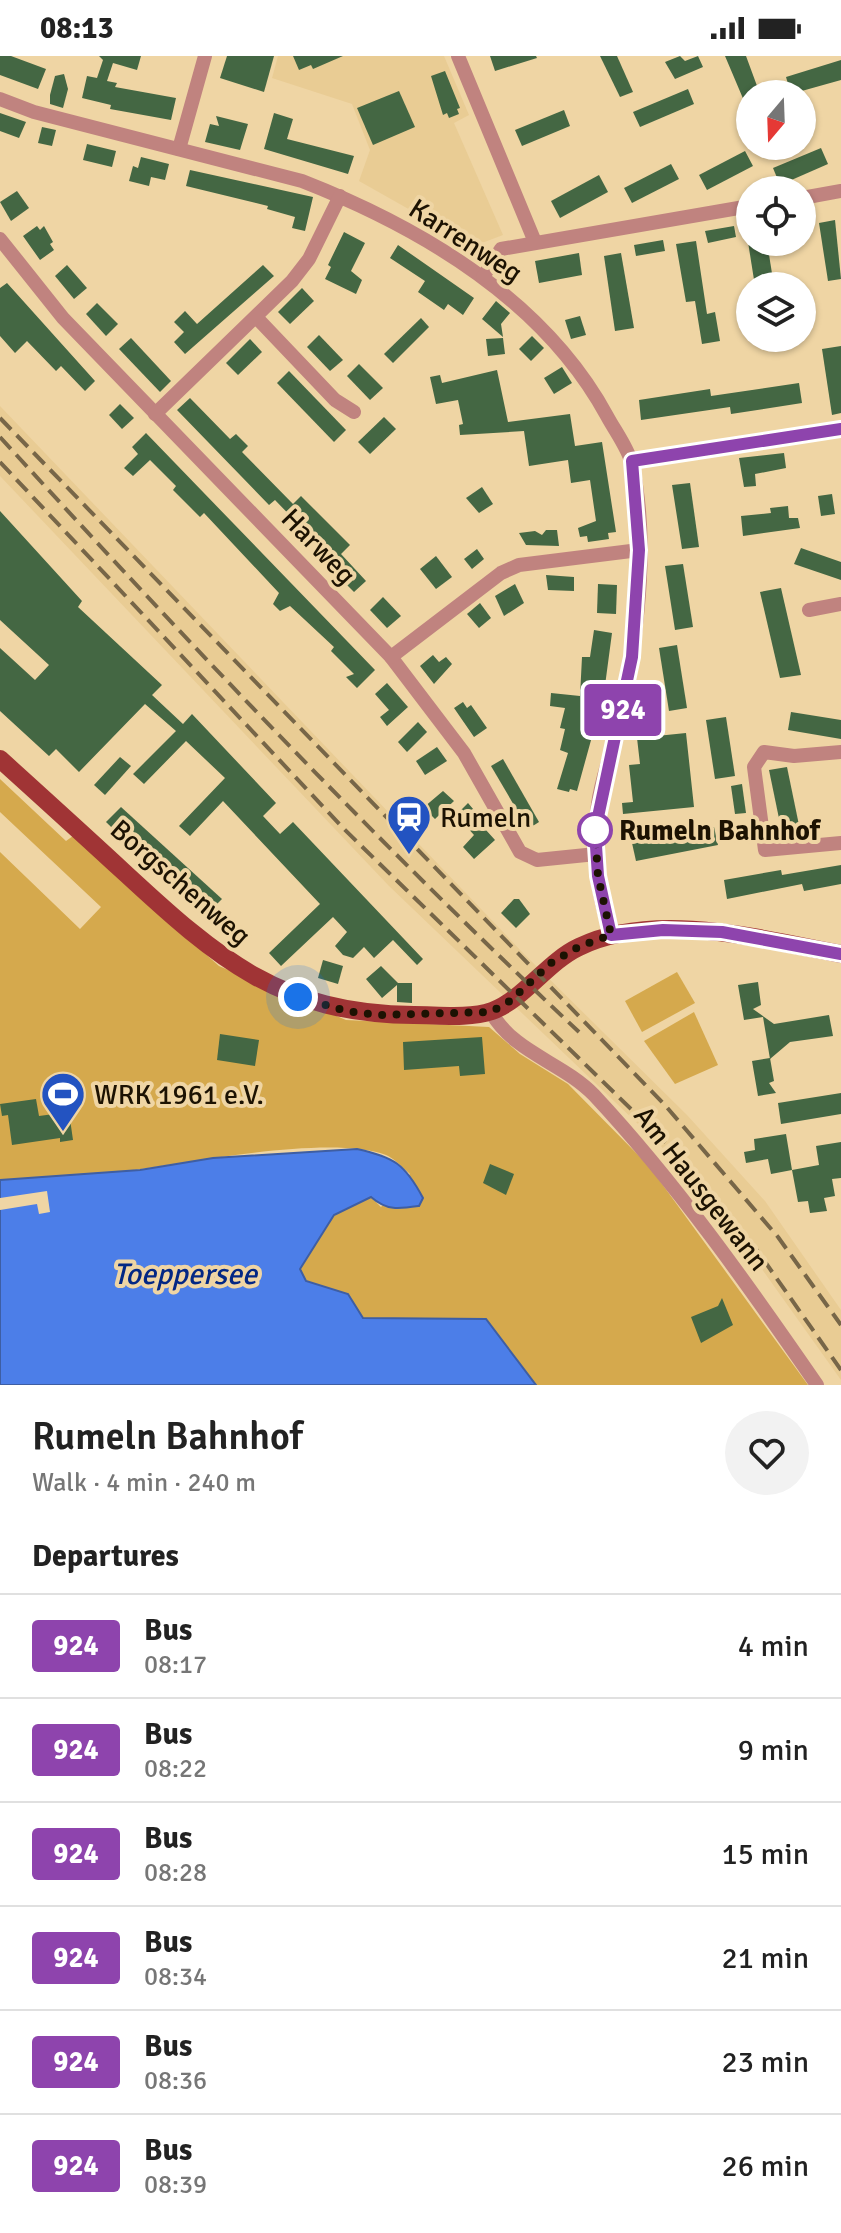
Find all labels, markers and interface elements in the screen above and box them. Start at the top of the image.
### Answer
text: 08:13 [40,10,114,47]
north arrow [736,80,816,160]
map controls [736,80,816,352]
button: locate [736,176,816,256]
street label: Karrenweg [402,192,529,290]
button: layers [736,272,816,352]
street label: Harweg [274,502,363,592]
line badge: 924 [577,684,669,736]
text: 924 [600,693,646,727]
station icon: Rumeln [385,793,433,856]
place label: Rumeln [440,801,531,835]
street label: Borgschenweg [103,813,257,953]
marker: Rumeln Bahnhof [578,813,612,847]
place label: Rumeln Bahnhof [619,814,822,848]
your location [278,977,318,1017]
sports icon: WRK 1961 e.V. [39,1070,87,1133]
place label: WRK 1961 e.V. [94,1078,264,1112]
street label: Am Hausgewann [626,1100,776,1278]
water label: Toeppersee [113,1256,259,1293]
button: heart [725,1411,809,1495]
text: Rumeln Bahnhof [32,1413,303,1460]
text: Walk · 4 min · 240 m [32,1467,256,1499]
text: Departures [32,1538,179,1575]
text: Bus [144,1612,192,1649]
text: 4 min [738,1628,809,1665]
text: 924 [53,1629,99,1663]
text: 08:17 [144,1649,207,1681]
text: Bus [144,1716,192,1753]
text: 9 min [738,1732,809,1769]
text: 924 [53,1733,99,1767]
text: 08:22 [144,1753,207,1785]
text: Bus [144,1820,192,1857]
text: 15 min [722,1836,809,1873]
text: 924 [53,1837,99,1871]
text: 08:28 [144,1857,207,1889]
text: Bus [144,1924,192,1961]
text: 21 min [722,1940,809,1977]
text: 924 [53,1941,99,1975]
text: 08:34 [144,1961,207,1993]
text: Bus [144,2028,192,2065]
text: 23 min [722,2044,809,2081]
text: 924 [53,2045,99,2079]
text: 08:36 [144,2065,207,2097]
text: Bus [144,2132,192,2169]
text: 26 min [722,2148,809,2185]
text: 924 [53,2149,99,2183]
text: 08:39 [144,2169,207,2201]

